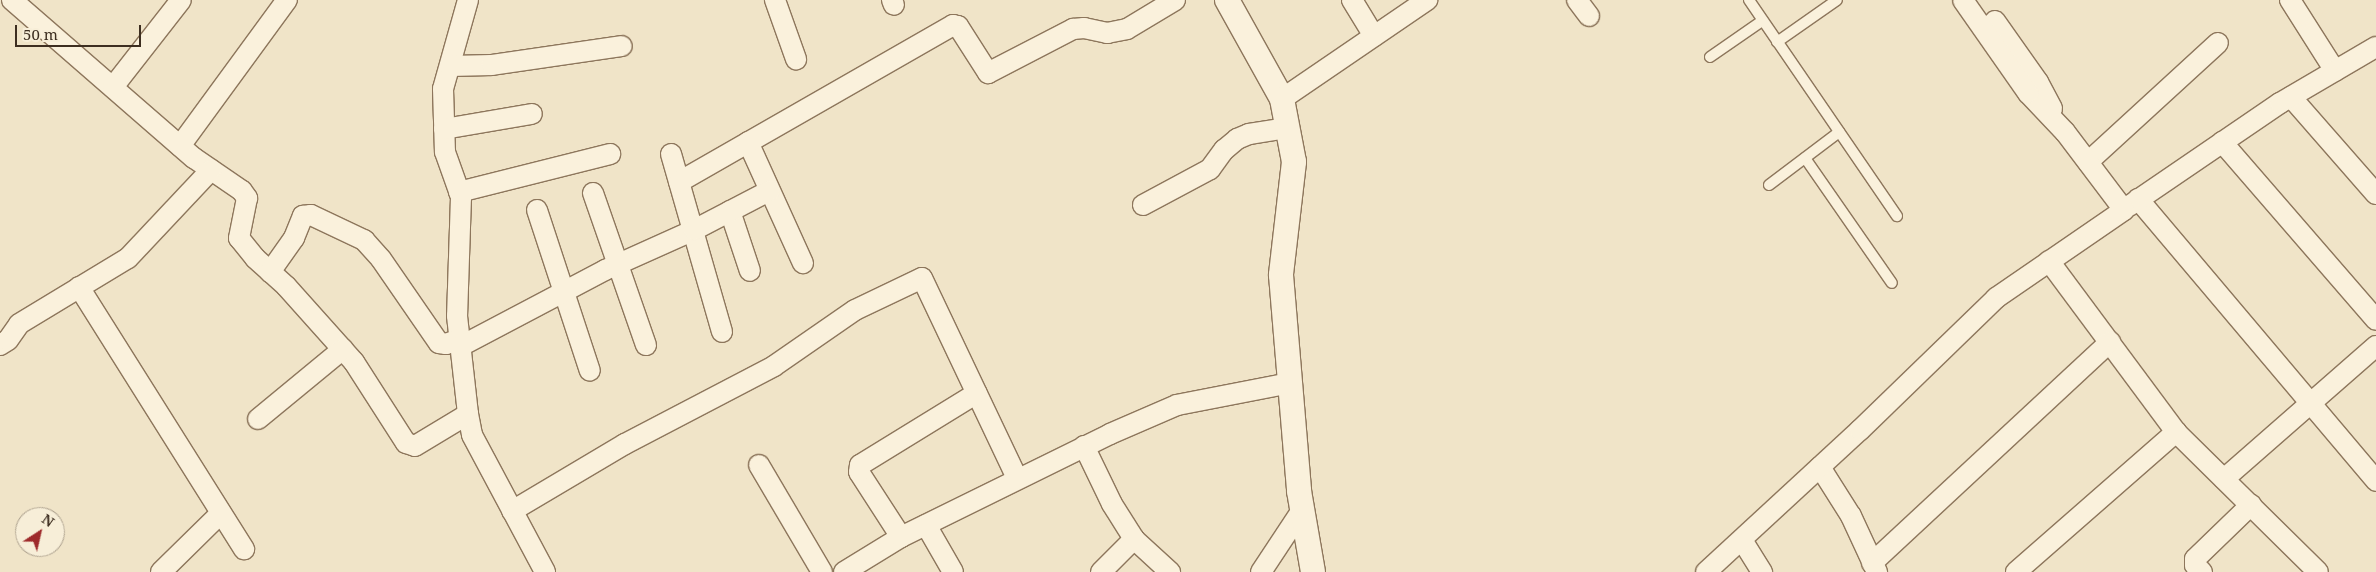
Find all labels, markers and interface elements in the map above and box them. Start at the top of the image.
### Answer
scale bar [18,15,144,47]
text: 50 m [23,24,58,44]
north arrow [15,507,65,557]
text: N [38,509,58,531]

